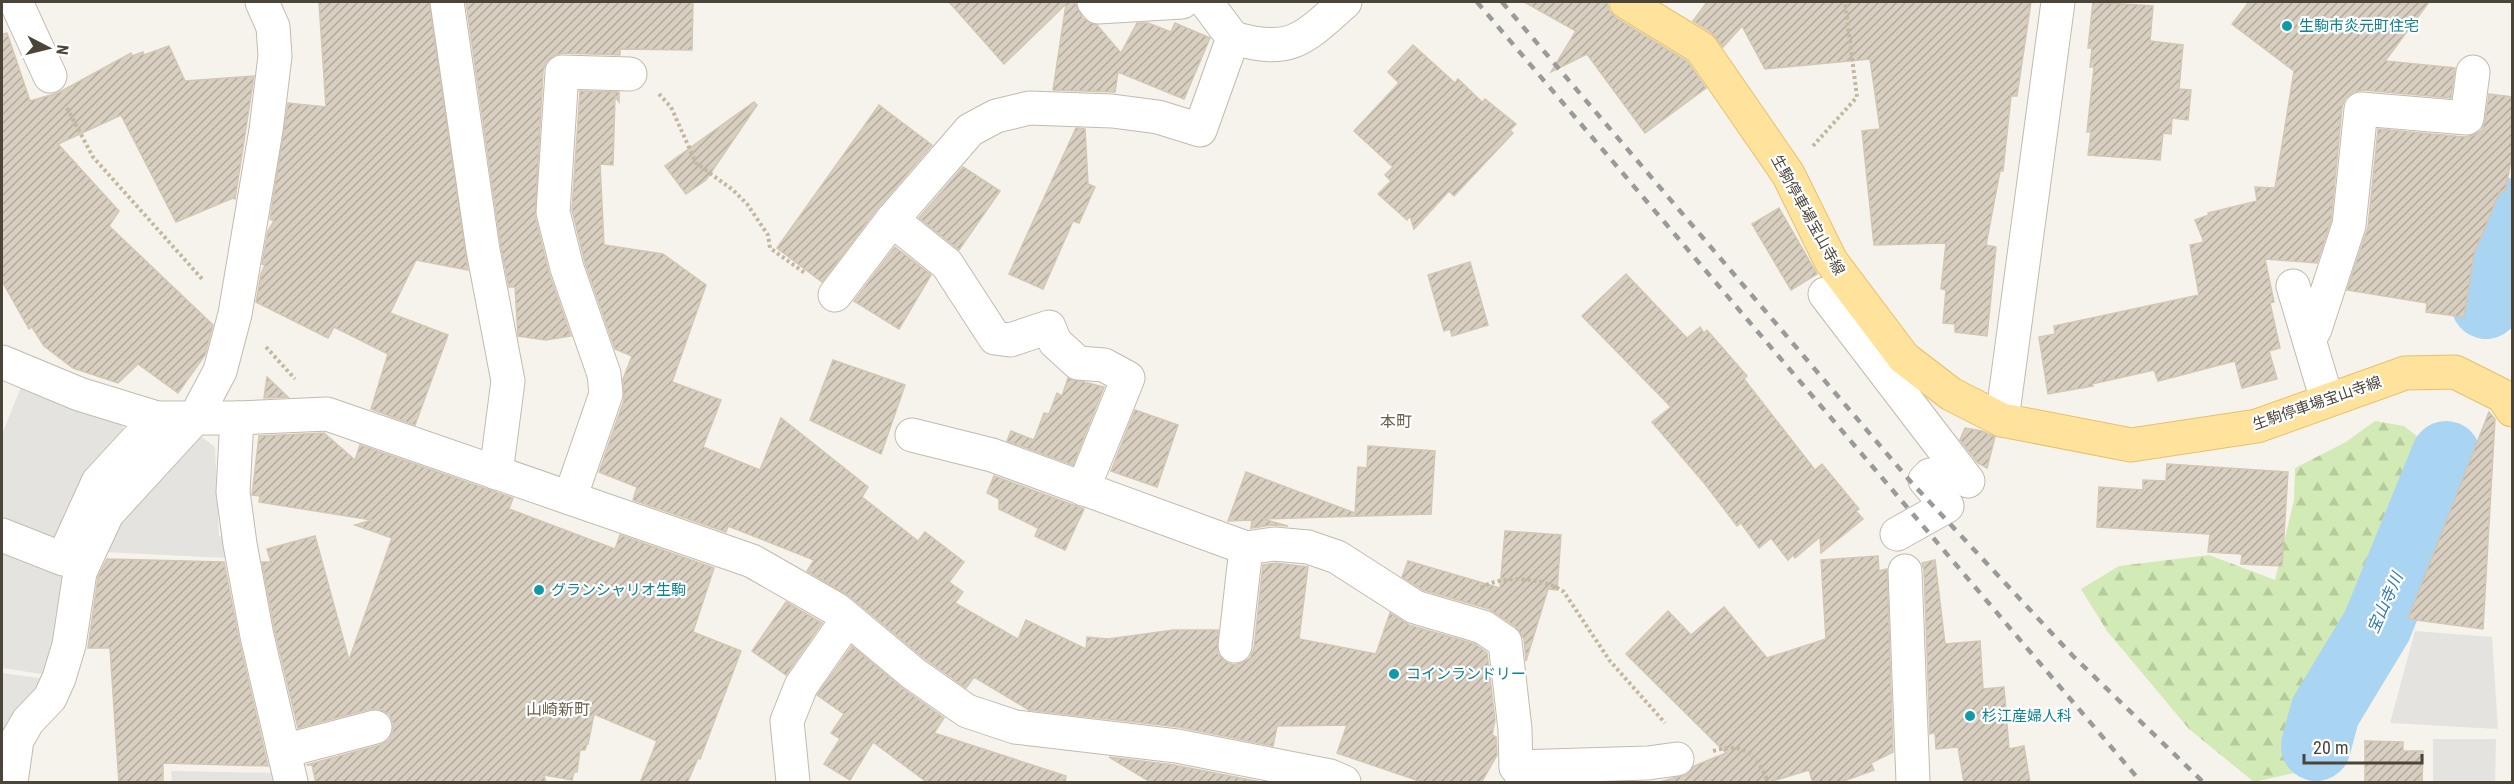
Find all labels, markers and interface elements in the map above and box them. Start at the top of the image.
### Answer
place label: 生駒市炎元町住宅 [2299,17,2419,35]
north arrow [18,18,78,78]
marker: 生駒市炎元町住宅 [2280,19,2294,33]
text: N [52,44,72,56]
street label: 生駒停車場宝山寺線 [1767,152,1849,278]
street label: 生駒停車場宝山寺線 [2250,373,2384,433]
district label: 本町 [1380,412,1412,431]
water label: 宝山寺川 [2363,568,2408,636]
place label: グランシャリオ生駒 [551,581,686,599]
marker: グランシャリオ生駒 [532,583,546,597]
place label: コインランドリー [1406,665,1526,683]
marker: コインランドリー [1387,667,1401,681]
district label: 山崎新町 [526,700,590,719]
place label: 杉江産婦人科 [1982,707,2072,725]
marker: 杉江産婦人科 [1963,709,1977,723]
scale bar [2304,727,2422,765]
text: 20 m [2313,737,2348,758]

